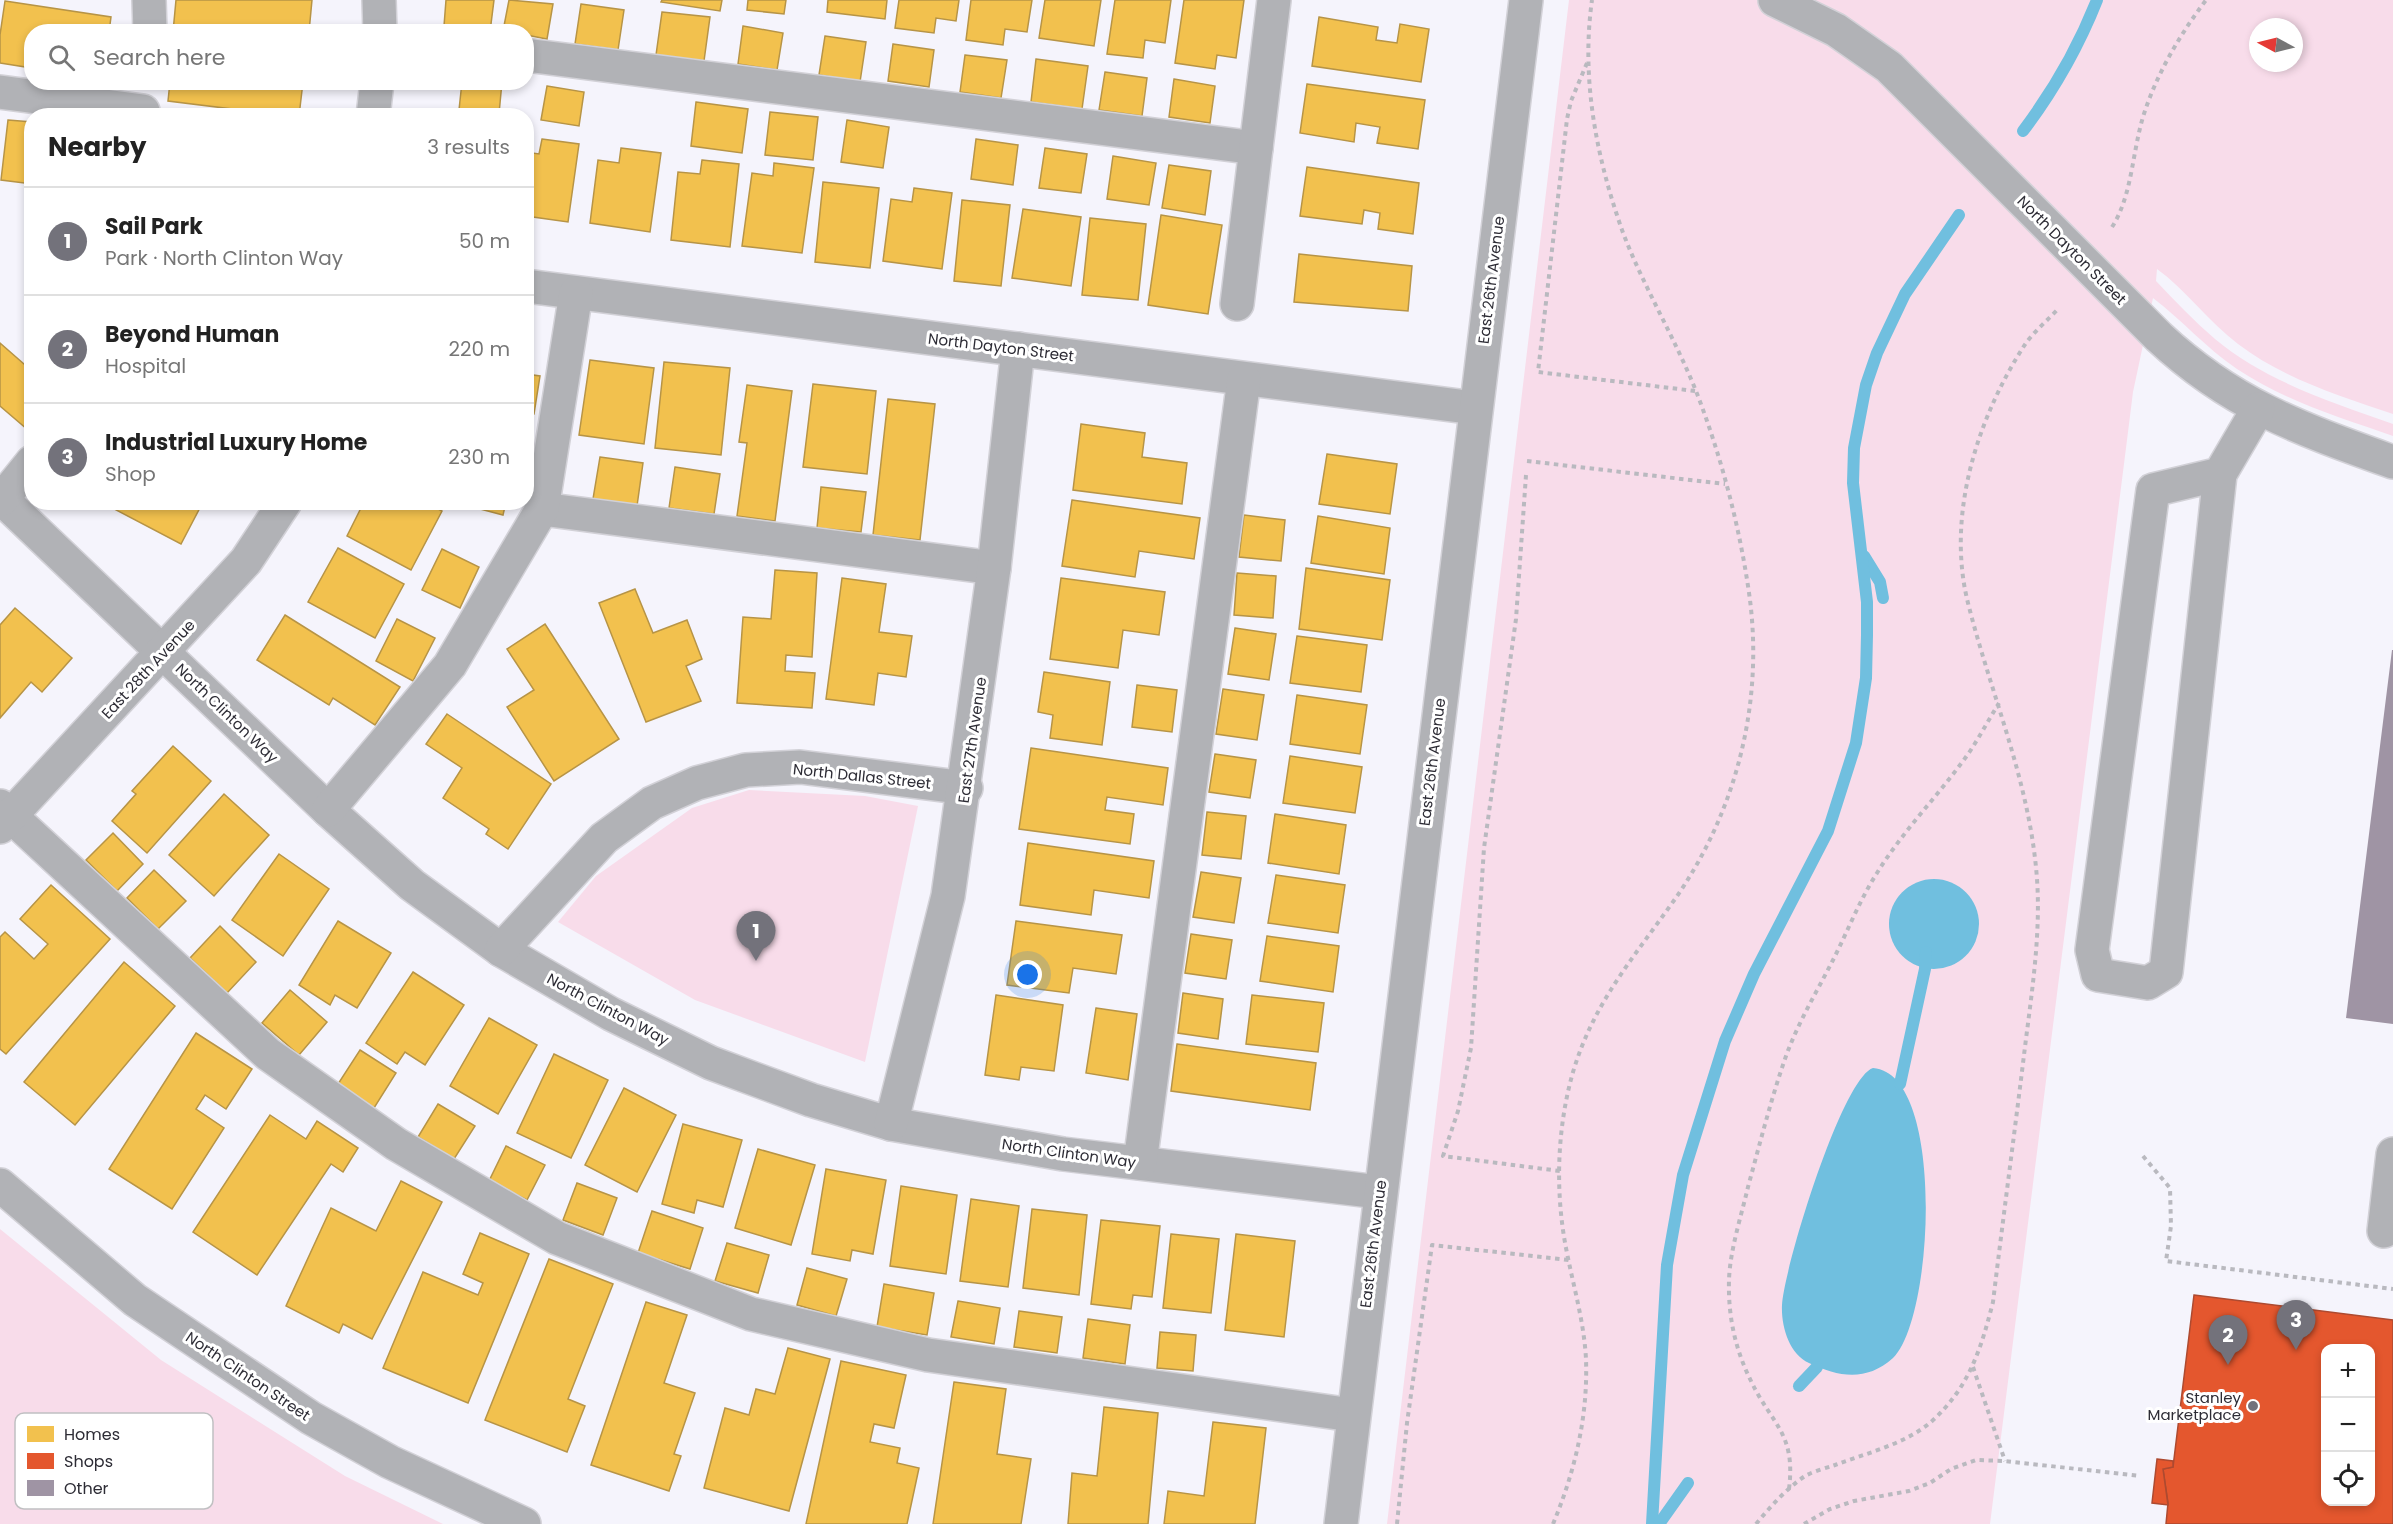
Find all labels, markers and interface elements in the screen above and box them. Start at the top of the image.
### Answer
north arrow [2249,18,2303,72]
search box [24,24,534,90]
icon: search [45,41,78,74]
text: Search here [93,42,226,73]
text: Nearby [48,129,146,165]
text: 3 results [427,133,510,161]
street label: North Dayton Street [2013,191,2131,309]
text: Sail Park [105,211,203,242]
street label: East 26th Avenue [1473,215,1509,345]
text: 1 [64,227,71,255]
text: 50 m [459,227,510,255]
text: Park · North Clinton Way [105,244,343,272]
text: Beyond Human [105,319,279,350]
street label: North Dayton Street [927,328,1075,366]
text: 2 [62,335,73,363]
text: 220 m [449,335,510,363]
text: Hospital [105,352,186,380]
text: Industrial Luxury Home [105,427,367,458]
text: 3 [61,443,74,471]
text: 230 m [448,443,510,471]
text: Shop [105,460,156,488]
street label: East 28th Avenue [96,615,200,723]
street label: North Clinton Way [171,658,283,768]
street label: East 27th Avenue [953,675,991,805]
street label: East 26th Avenue [1414,697,1450,827]
street label: North Dallas Street [792,758,932,794]
pin: 1 [736,912,776,961]
your location [1013,960,1042,989]
street label: North Clinton Way [543,968,673,1050]
street label: North Clinton Way [1001,1133,1138,1173]
street label: East 26th Avenue [1355,1179,1391,1309]
pin: 3 [2276,1300,2316,1350]
pin: 2 [2208,1316,2248,1365]
street label: North Clinton Street [182,1326,314,1426]
map controls [2321,1344,2375,1506]
button: + [2321,1344,2375,1398]
place label: Stanley Marketplace [2147,1387,2242,1425]
button: − [2321,1398,2375,1452]
marker: Stanley Marketplace [2246,1399,2260,1413]
legend [15,1413,213,1509]
text: Homes [64,1423,120,1446]
text: Shops [64,1450,113,1473]
button: locate [2321,1452,2375,1506]
text: Other [64,1477,109,1500]

